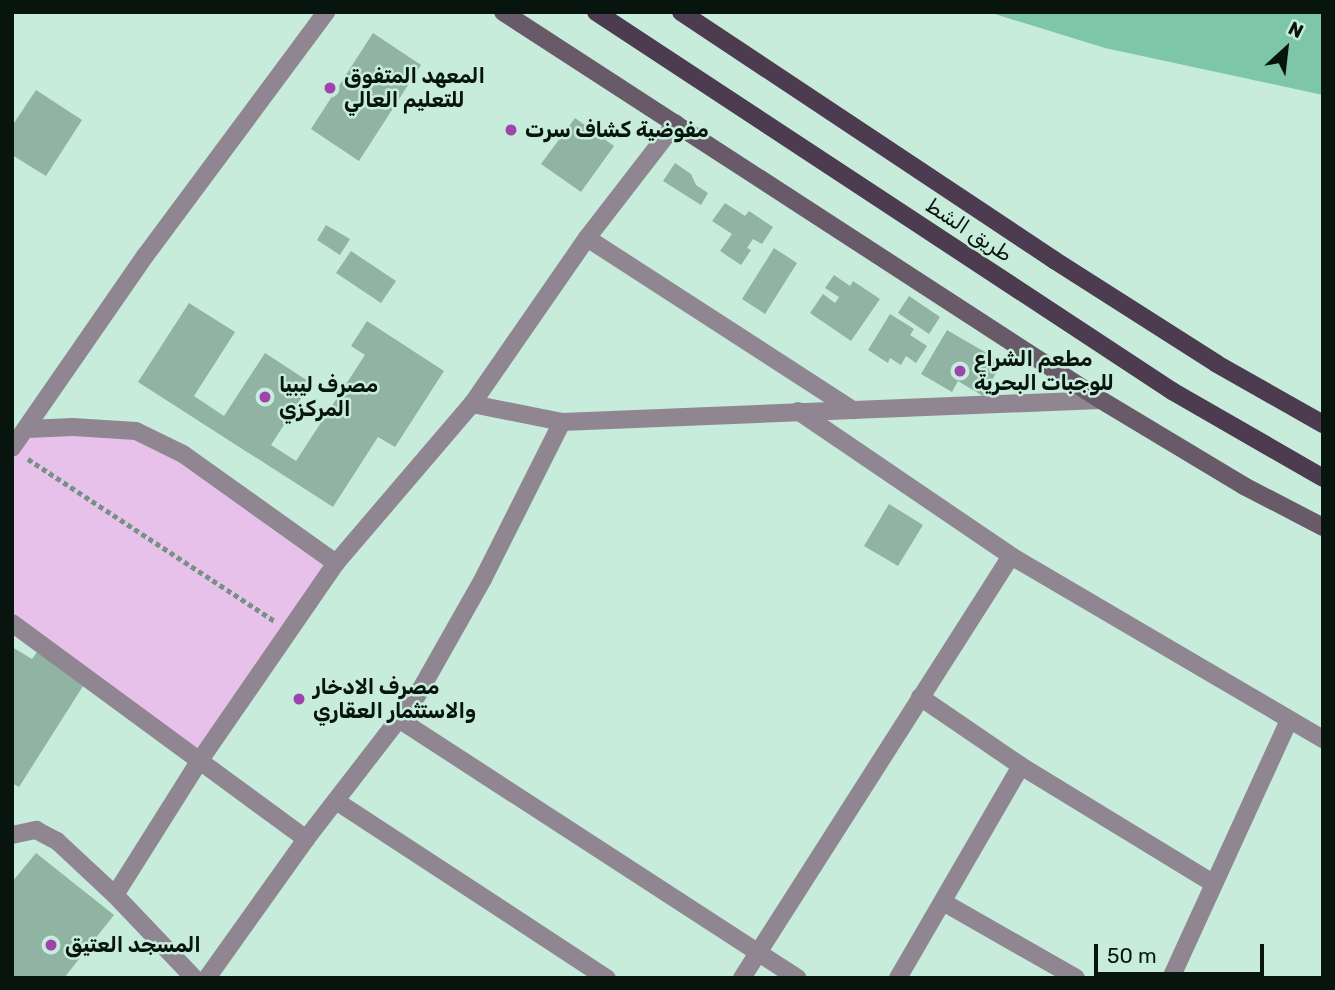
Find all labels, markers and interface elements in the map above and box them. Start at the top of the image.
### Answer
north arrow [1251,14,1321,84]
text: N [1284,16,1307,43]
place label: المعهد المتفوق للتعليم العالي [344,63,485,113]
marker: المعهد المتفوق للتعليم العالي [322,80,338,96]
place label: مفوضية كشاف سرت [525,117,709,143]
marker: مفوضية كشاف سرت [503,122,519,138]
street label: طريق الشط [921,193,1017,267]
place label: مطعم الشراع للوجبات البحرية [974,346,1114,396]
marker: مطعم الشراع للوجبات البحرية [952,363,968,379]
place label: مصرف ليبيا المركزي [279,372,378,422]
marker: مصرف ليبيا المركزي [257,389,273,405]
place label: مصرف الادخار والاستثمار العقاري [313,674,476,724]
marker: مصرف الادخار والاستثمار العقاري [291,691,307,707]
scale bar [1097,930,1267,974]
place label: المسجد العتيق [65,932,201,958]
marker: المسجد العتيق [43,937,59,953]
text: 50 m [1107,943,1157,968]

